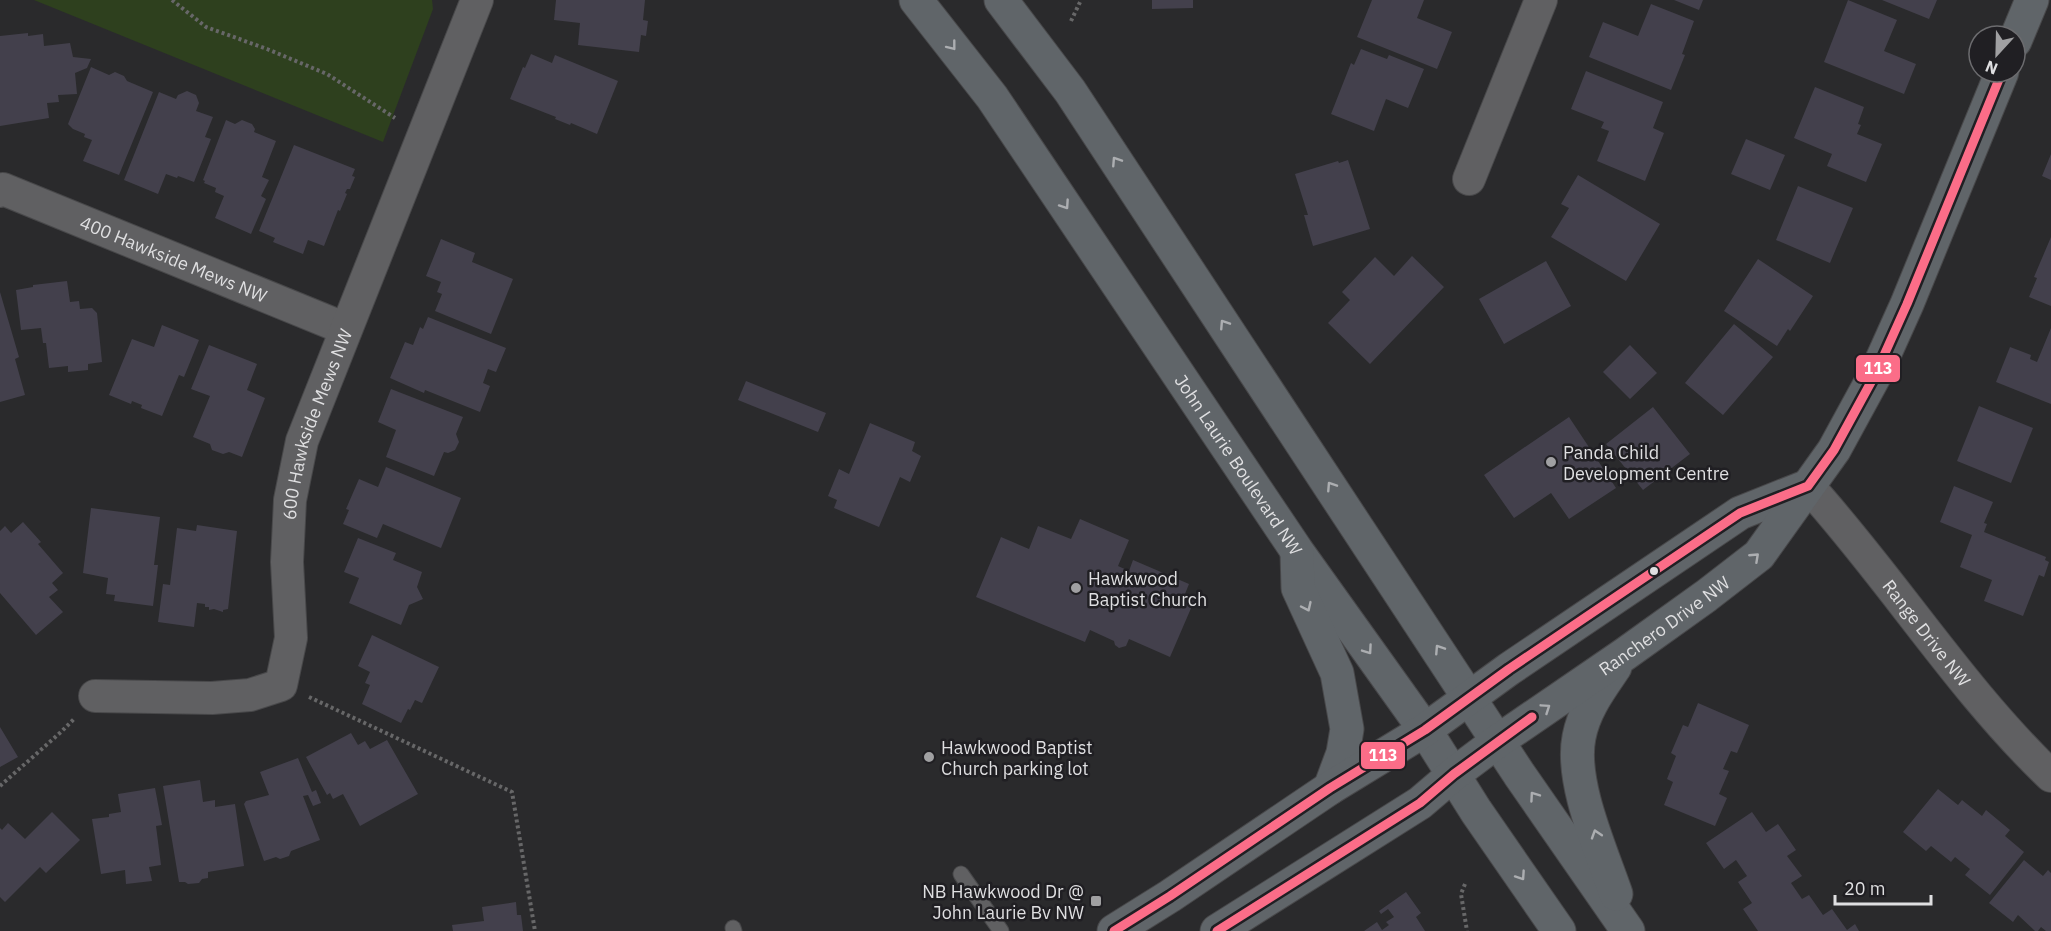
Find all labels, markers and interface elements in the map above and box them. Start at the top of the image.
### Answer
north arrow [1967,24,2027,84]
one-way arrow [945,39,956,50]
text: N [1982,56,2001,79]
one-way arrow [1112,157,1124,167]
one-way arrow [1058,198,1069,209]
street label: 400 Hawkside Mews NW [77,210,271,307]
one-way arrow [1220,319,1231,330]
street label: 600 Hawkside Mews NW [278,325,357,520]
line badge: 113 [1855,354,1901,383]
text: 113 [1864,358,1892,378]
street label: John Laurie Boulevard NW [1170,370,1308,559]
place label: Panda Child Development Centre [1563,441,1729,485]
marker: Panda Child Development Centre [1544,455,1558,469]
one-way arrow [1327,482,1338,493]
one-way arrow [1748,553,1758,564]
unlabelled marker [1648,565,1660,577]
place label: Hawkwood Baptist Church [1088,567,1207,611]
street label: Ranchero Drive NW [1594,571,1734,680]
street label: Range Drive NW [1878,575,1976,691]
marker: Hawkwood Baptist Church [1069,581,1083,595]
one-way arrow [1300,601,1312,612]
one-way arrow [1361,643,1372,654]
one-way arrow [1434,645,1446,655]
one-way arrow [1539,704,1550,715]
place label: Hawkwood Baptist Church parking lot [941,736,1093,780]
line badge: 113 [1360,741,1406,770]
text: 113 [1369,745,1397,765]
marker: Hawkwood Baptist Church parking lot [922,750,936,764]
one-way arrow [1530,791,1541,802]
one-way arrow [1591,829,1603,840]
scale bar [1835,868,1931,906]
one-way arrow [1513,869,1524,880]
text: 20 m [1844,877,1886,900]
place label: NB Hawkwood Dr @ John Laurie Bv NW [922,880,1084,924]
marker: NB Hawkwood Dr @ John Laurie Bv NW [1089,894,1103,908]

